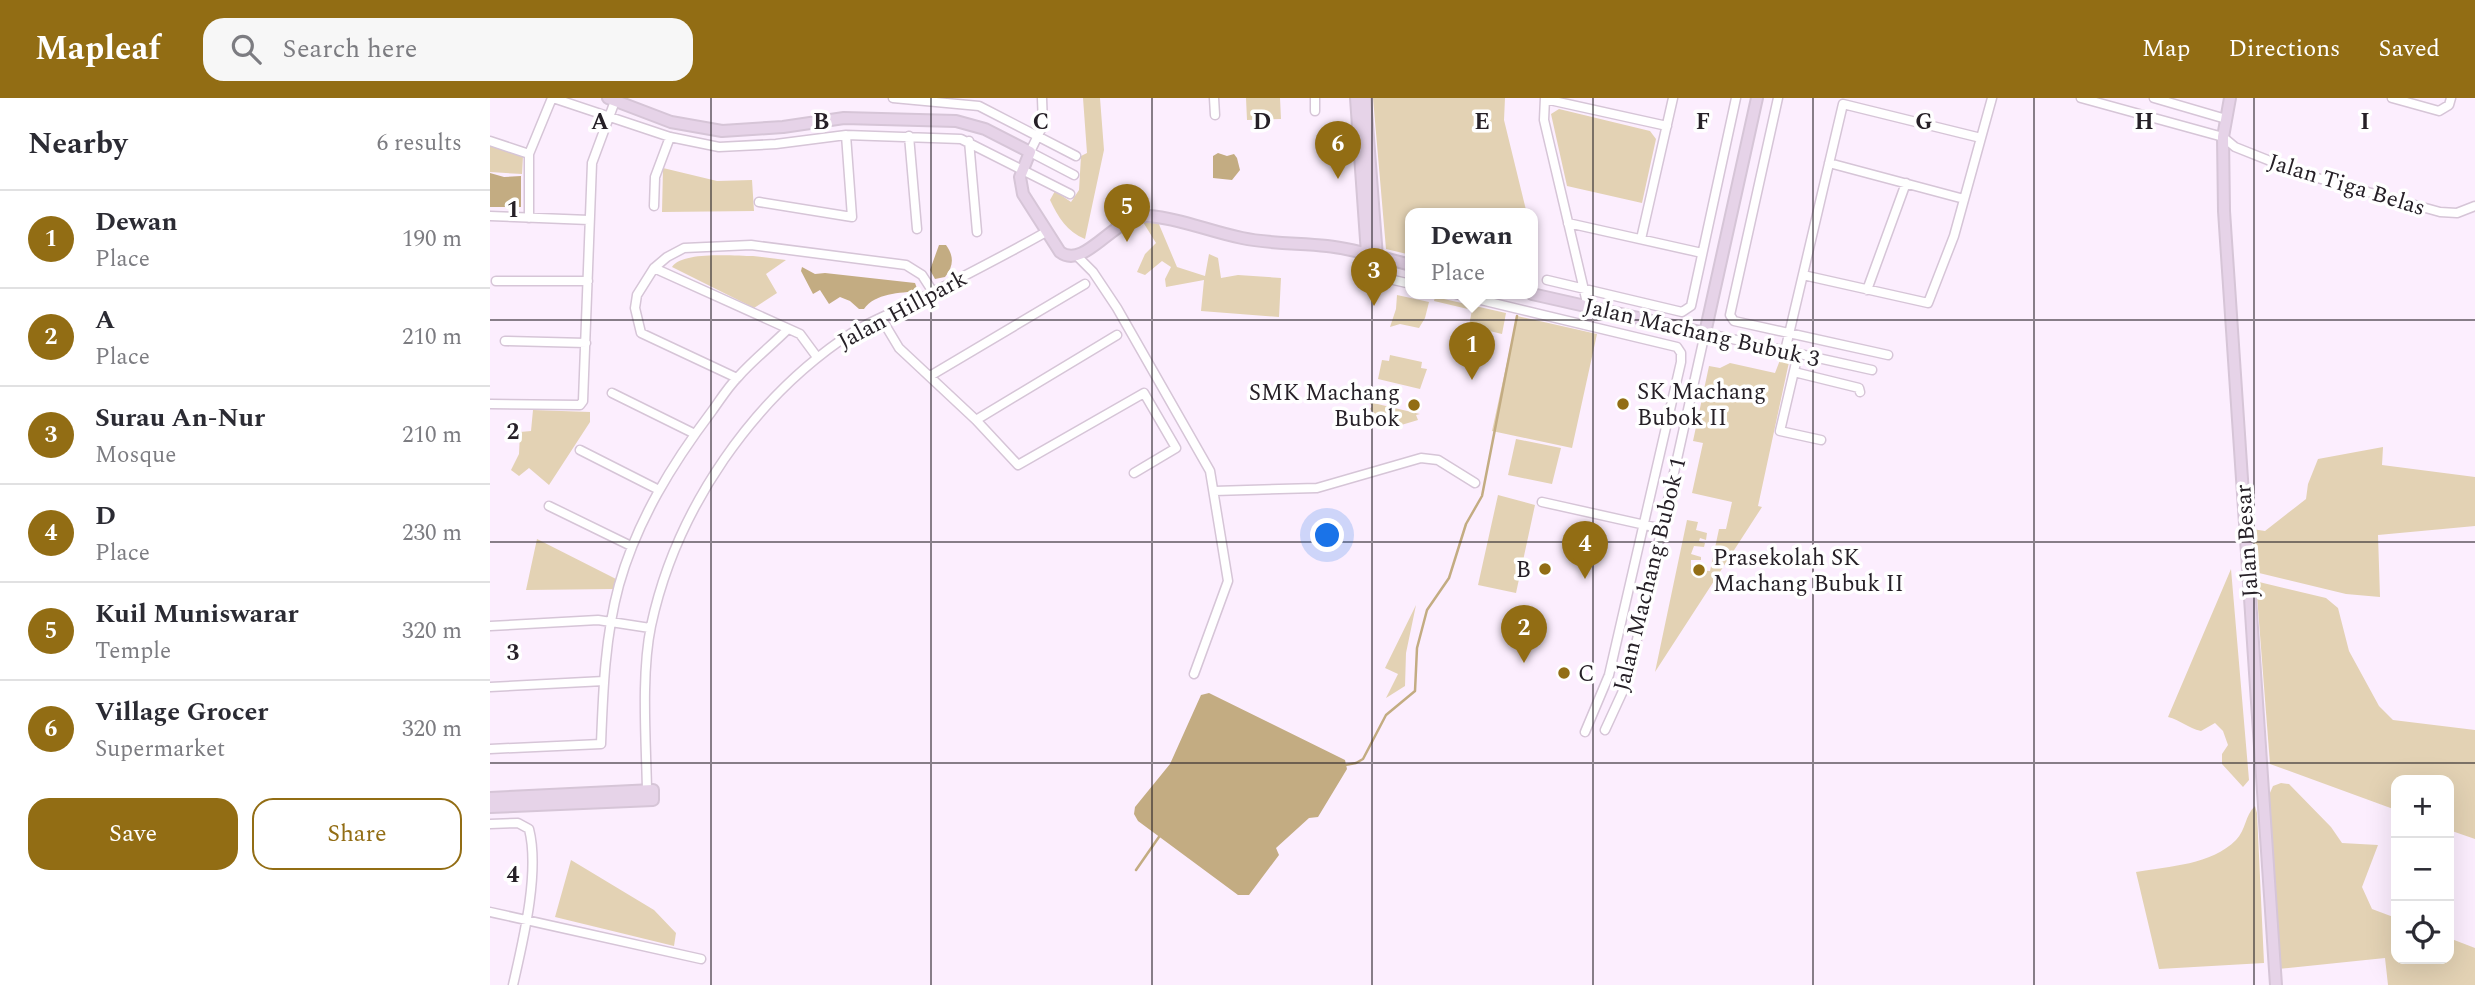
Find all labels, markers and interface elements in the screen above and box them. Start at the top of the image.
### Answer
search box [203,18,693,81]
text: Mapleaf [35,24,161,74]
text: Search here [283,29,417,69]
icon: search [227,30,265,68]
text: Map [2142,31,2190,67]
text: Directions [2228,31,2340,67]
text: Saved [2378,31,2440,67]
text: A [591,105,609,140]
text: B [813,105,829,140]
text: C [1033,105,1049,140]
text: D [1253,105,1271,140]
text: E [1474,105,1490,140]
text: F [1696,105,1710,140]
text: G [1915,105,1933,140]
text: H [2134,105,2154,140]
text: I [2360,105,2370,140]
text: Nearby [28,121,127,167]
pin: 6 [1315,121,1361,179]
text: 6 results [377,126,462,161]
street label: Jalan Tiga Belas [2263,145,2430,226]
pin: 5 [1104,184,1150,242]
text: 1 [507,193,519,228]
text: Dewan [95,202,177,242]
popup [1405,208,1538,299]
text: Dewan [1430,216,1513,256]
text: 1 [45,222,57,257]
text: 190 m [402,222,462,257]
text: Place [95,242,150,277]
pin: 3 [1351,248,1397,306]
text: Place [1430,256,1485,291]
street label: Jalan Hillpark [832,261,974,359]
street label: Jalan Machang Bubuk 3 [1580,289,1823,378]
text: A [95,300,115,340]
text: 2 [45,320,57,355]
text: 210 m [402,320,462,355]
pin: 1 [1449,322,1495,380]
text: Place [95,340,150,375]
place label: SK Machang Bubok II [1637,375,1766,436]
place label: SMK Machang Bubok [1249,376,1400,437]
marker: SK Machang Bubok II [1615,396,1631,412]
marker: SMK Machang Bubok [1406,397,1422,413]
text: Surau An-Nur [95,398,265,438]
text: 2 [507,415,520,450]
text: 3 [45,418,57,453]
text: 210 m [402,418,462,453]
text: Mosque [95,438,176,473]
street label: Jalan Machang Bubok 1 [1604,453,1697,695]
street label: Jalan Besar [2226,483,2269,599]
text: D [95,496,116,536]
text: 4 [45,516,57,551]
text: 230 m [402,516,462,551]
your location [1310,518,1344,552]
pin: 4 [1562,521,1608,579]
text: Place [95,536,150,571]
place label: Prasekolah SK Machang Bubuk II [1713,541,1904,602]
place label: B [1516,553,1531,588]
marker: B [1537,561,1553,577]
marker: Prasekolah SK Machang Bubuk II [1691,562,1707,578]
text: Kuil Muniswarar [95,594,299,634]
pin: 2 [1501,605,1547,663]
text: 5 [45,614,57,649]
text: 320 m [402,614,462,649]
text: Temple [95,634,171,669]
text: 3 [507,636,520,671]
place label: C [1578,657,1595,692]
marker: C [1556,665,1572,681]
text: Village Grocer [95,692,268,732]
text: 6 [45,712,57,747]
text: 320 m [402,712,462,747]
text: Supermarket [95,732,225,767]
map controls [2391,775,2454,964]
button: + [2391,775,2454,838]
button: Save [28,798,238,870]
button: Share [252,798,462,870]
button: − [2391,838,2454,901]
text: 4 [507,858,520,893]
button: locate [2391,901,2454,964]

